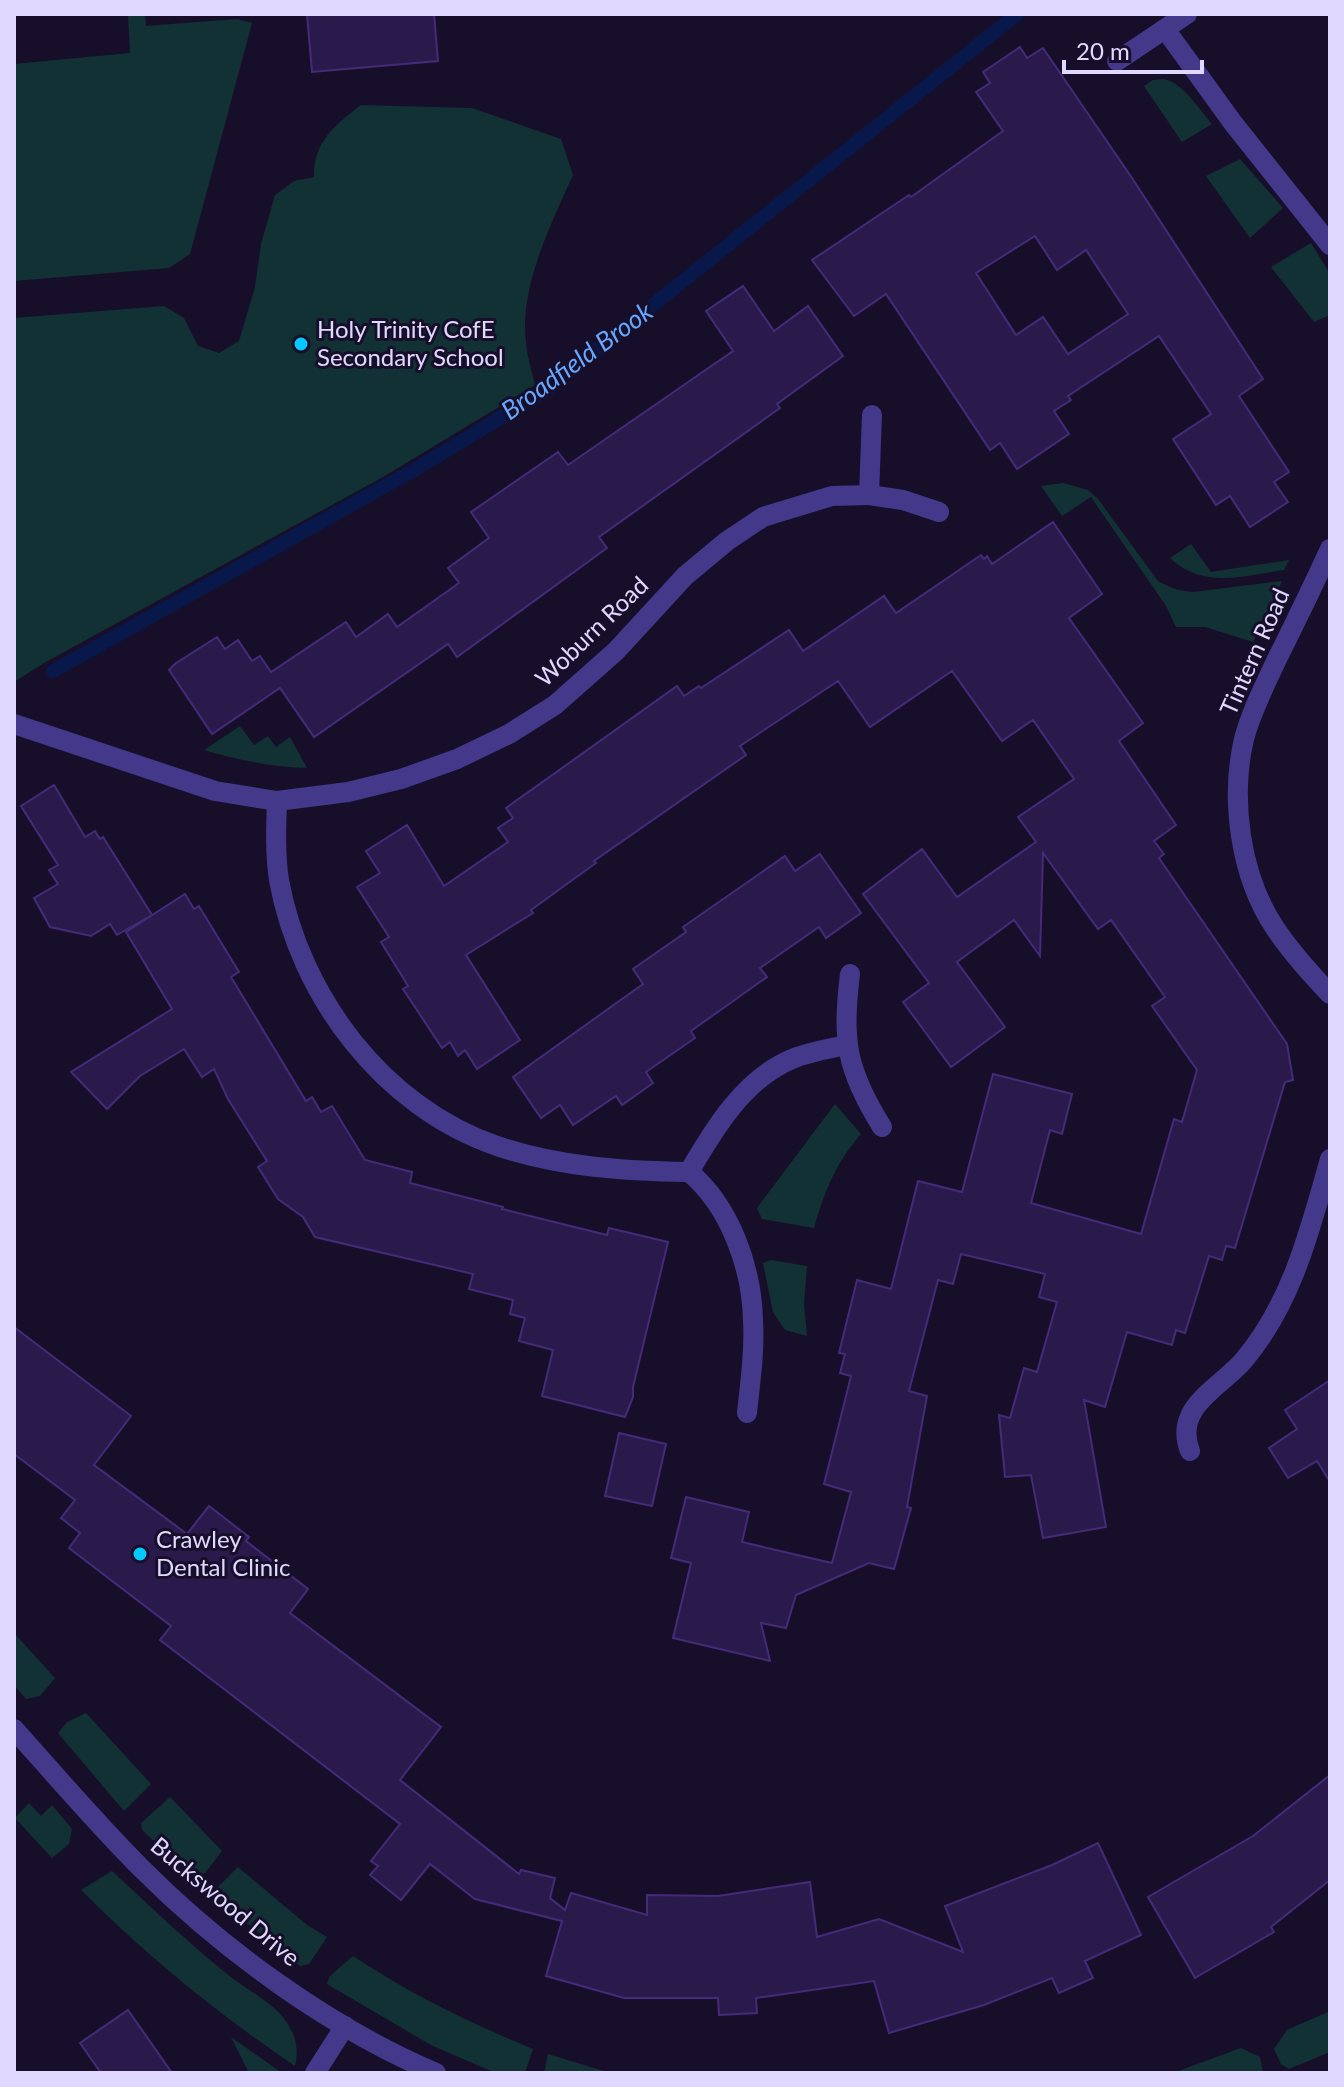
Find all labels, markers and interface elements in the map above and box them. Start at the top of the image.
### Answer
scale bar [1064,24,1202,74]
text: 20 m [1076,36,1130,65]
water label: Broadfield Brook [494,294,659,426]
place label: Holy Trinity CofE Secondary School [317,314,504,371]
marker: Holy Trinity CofE Secondary School [292,335,310,353]
street label: Woburn Road [529,570,653,692]
street label: Tintern Road [1213,583,1294,719]
place label: Crawley Dental Clinic [156,1524,290,1581]
marker: Crawley Dental Clinic [131,1545,149,1563]
street label: Buckswood Drive [146,1830,306,1972]

